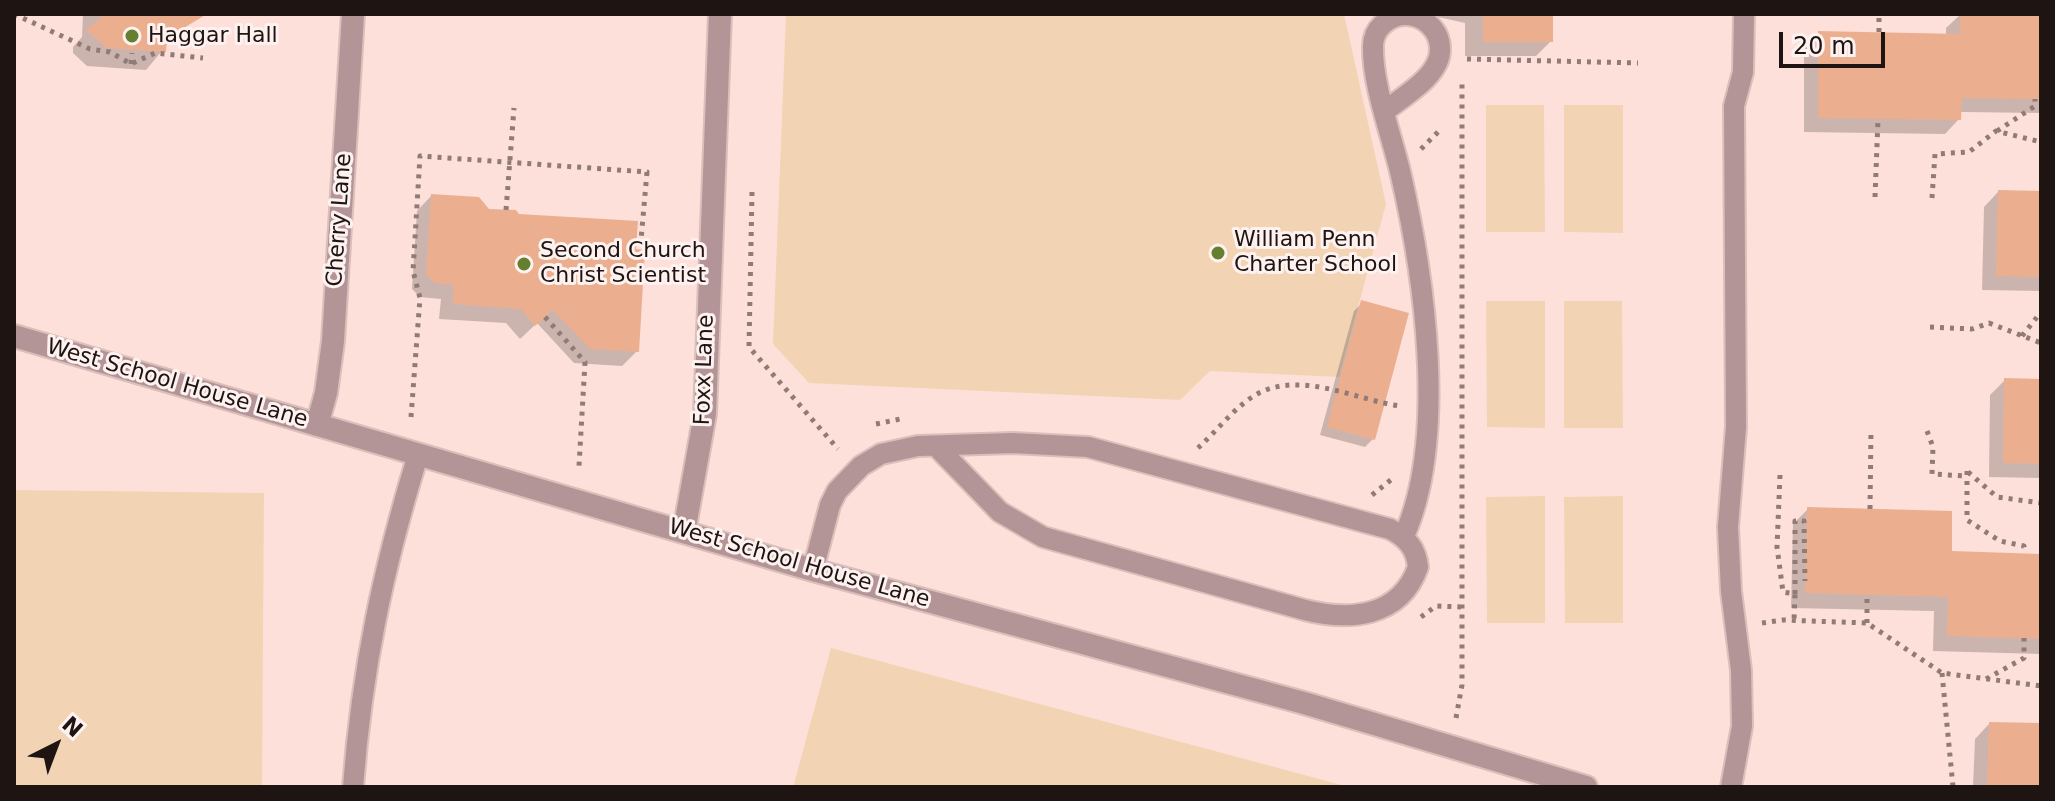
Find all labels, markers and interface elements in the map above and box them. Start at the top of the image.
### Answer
scale bar [1783,16,1889,66]
place label: Haggar Hall [148,23,278,49]
marker: Haggar Hall [123,27,141,45]
text: 20 m [1793,32,1855,60]
street label: Cherry Lane [322,152,358,288]
place label: William Penn Charter School [1234,227,1397,278]
place label: Second Church Christ Scientist [540,238,706,290]
marker: William Penn Charter School [1209,244,1227,262]
marker: Second Church Christ Scientist [515,255,533,273]
street label: Foxx Lane [690,314,720,426]
street label: West School House Lane [43,334,311,434]
street label: West School House Lane [665,514,933,614]
north arrow [16,705,96,785]
text: N [57,711,88,742]

